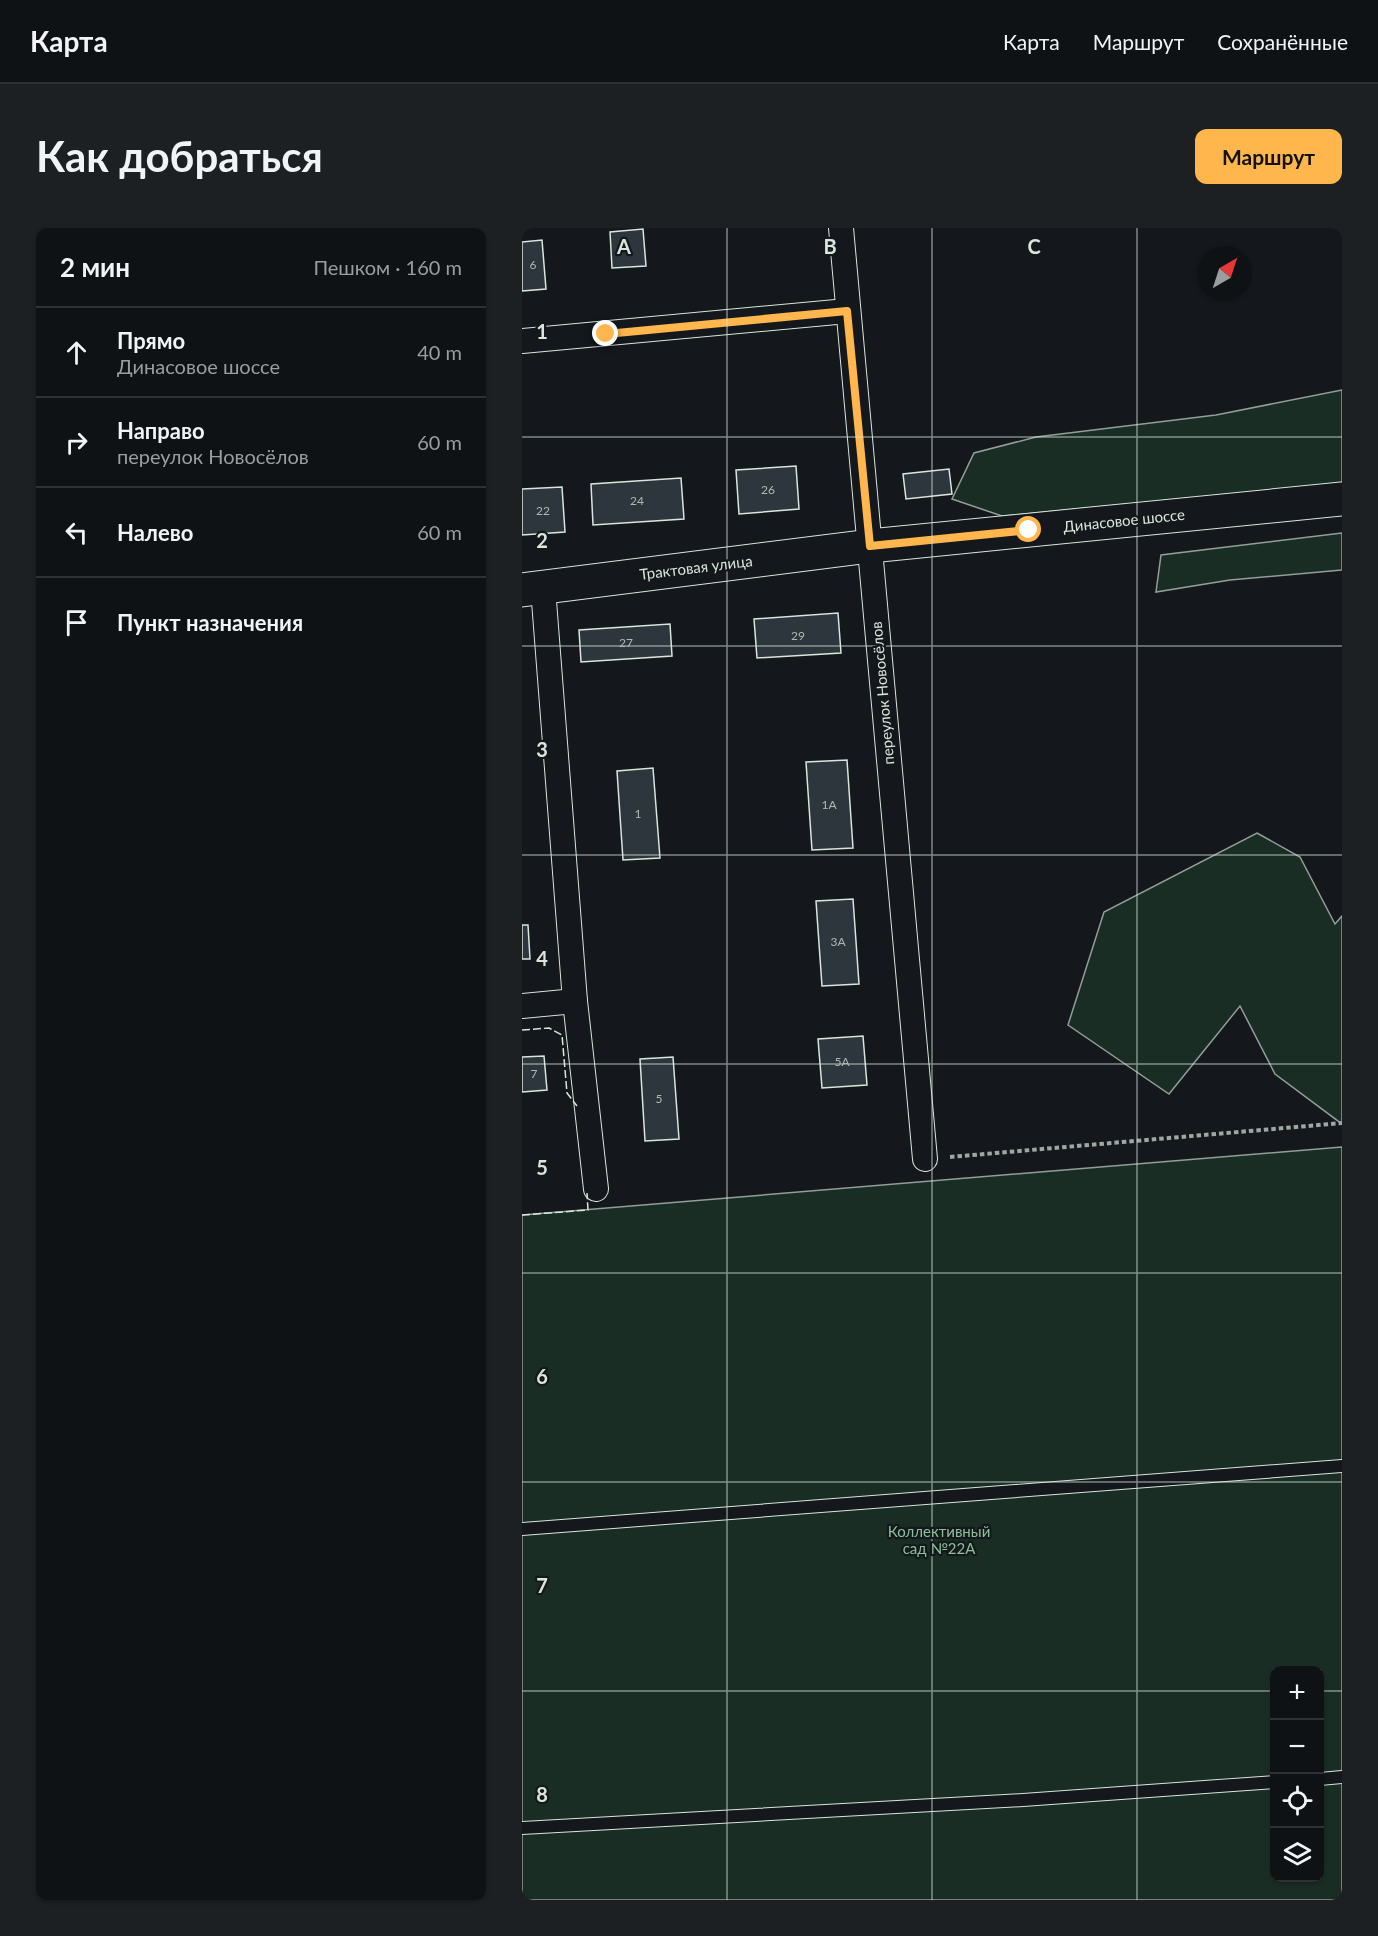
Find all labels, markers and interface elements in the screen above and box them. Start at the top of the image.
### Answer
text: Карта [30,24,108,58]
text: Карта [1003,29,1060,54]
text: Маршрут [1093,29,1184,54]
text: Сохранённые [1217,29,1348,54]
button: Маршрут [1195,129,1342,184]
text: Как добраться [36,131,323,181]
text: A [616,234,631,258]
text: B [823,234,837,258]
text: C [1027,234,1041,258]
north arrow [1198,246,1252,300]
text: 2 мин [60,251,130,283]
text: Пешком · 160 m [313,255,462,279]
house number: 6 [530,257,537,272]
text: 1 [536,319,548,343]
route end [592,320,618,346]
text: Прямо [117,327,185,354]
icon: ahead [60,336,93,369]
text: 40 m [417,340,462,364]
text: Динасовое шоссе [117,354,280,378]
text: Направо [117,417,205,444]
icon: right [60,426,93,459]
text: 60 m [417,430,462,454]
text: переулок Новосёлов [117,444,309,468]
house number: 26 [761,482,775,497]
house number: 24 [630,493,644,508]
house number: 22 [536,503,550,518]
street label: Динасовое шоссе [1062,505,1186,535]
icon: left [60,516,93,549]
route start [1015,516,1041,542]
text: Налево [117,519,193,546]
text: 60 m [417,520,462,544]
text: 2 [536,528,548,552]
street label: Трактовая улица [638,551,753,583]
icon: arrive [60,606,93,639]
text: Пункт назначения [117,609,303,636]
street label: переулок Новосёлов [867,621,897,765]
house number: 29 [791,628,805,643]
house number: 27 [619,635,633,650]
text: 3 [536,737,548,761]
house number: 1А [821,797,837,812]
house number: 1 [635,806,642,821]
house number: 3А [830,934,846,949]
text: 4 [536,946,548,970]
house number: 5А [834,1054,850,1069]
house number: 7 [531,1066,538,1081]
house number: 5 [656,1091,663,1106]
text: 5 [536,1155,548,1179]
text: 6 [536,1364,548,1388]
park label: Коллективный сад №22А [888,1522,990,1557]
text: 7 [536,1573,548,1597]
map controls [1270,1666,1324,1882]
button: + [1270,1666,1324,1720]
button: − [1270,1720,1324,1774]
button: locate [1270,1774,1324,1828]
text: 8 [536,1782,548,1806]
button: layers [1270,1828,1324,1882]

